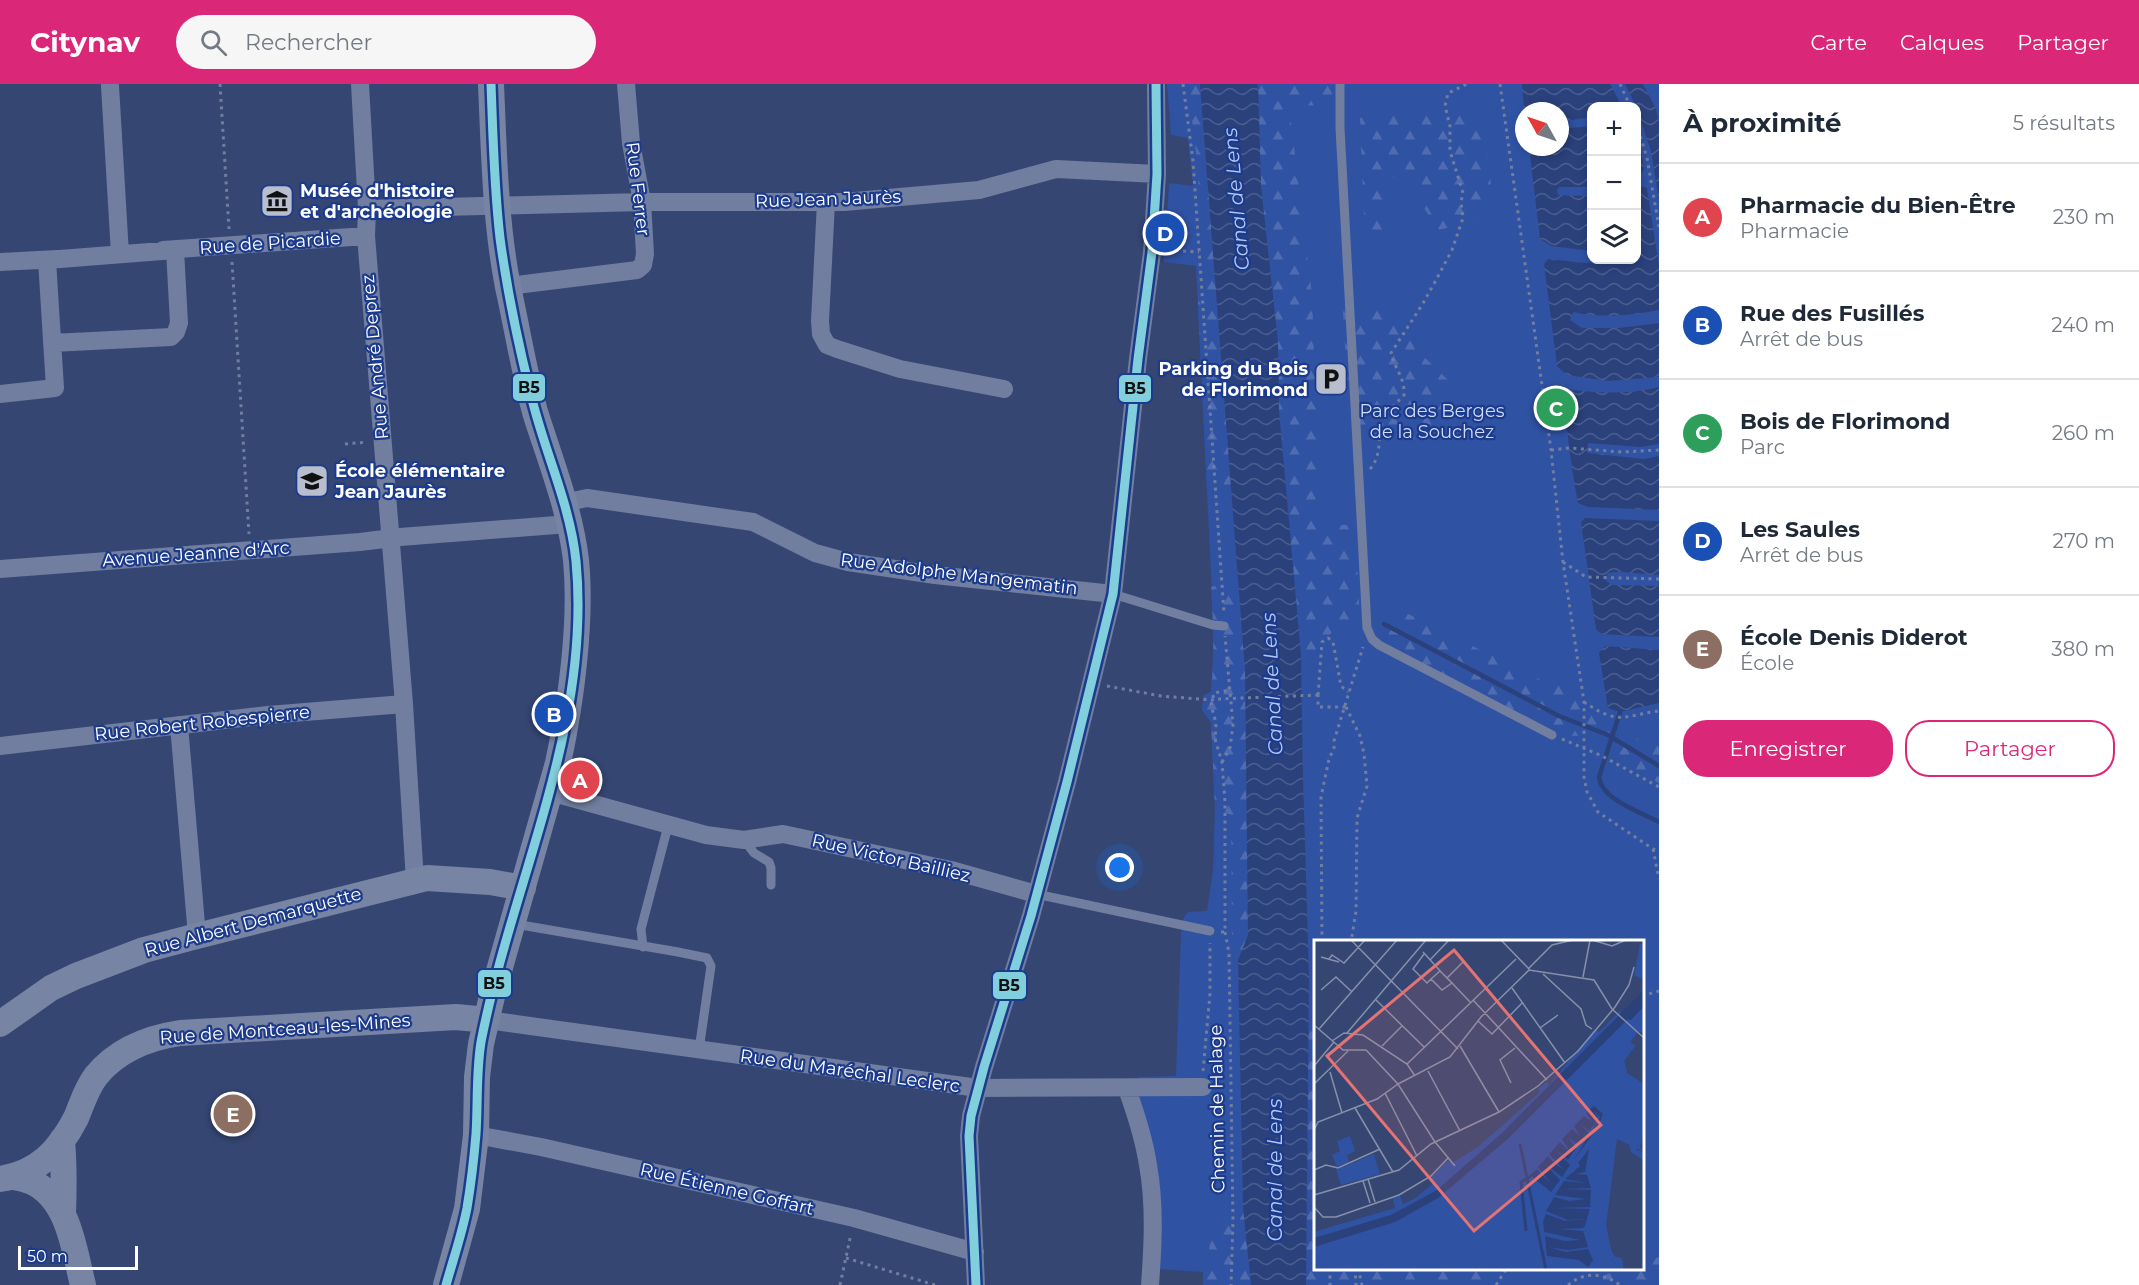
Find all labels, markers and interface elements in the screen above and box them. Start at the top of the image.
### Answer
search box [176,15,596,69]
text: Citynav [30,25,140,59]
icon: search [197,26,230,59]
text: Rechercher [245,29,372,56]
text: Carte [1810,30,1867,55]
text: Calques [1900,30,1984,55]
text: Partager [2017,30,2109,55]
north arrow [1515,102,1569,156]
map controls [1587,102,1641,264]
button: + [1587,102,1641,156]
text: À proximité [1683,107,1842,139]
text: 5 résultats [2013,111,2115,135]
water label: Canal de Lens [1218,126,1254,271]
street label: Rue Ferrer [621,141,655,237]
button: − [1587,156,1641,210]
place label: Musée d'histoire et d'archéologie [300,180,455,223]
museum icon: Musée d'histoire et d'archéologie [259,183,295,219]
street label: Rue Jean Jaurès [755,185,902,213]
text: Pharmacie du Bien-Être [1740,192,2016,219]
text: A [1695,205,1710,229]
text: 230 m [2053,205,2115,229]
pin: D [1146,210,1184,256]
button: layers [1587,210,1641,264]
text: Pharmacie [1740,219,1849,243]
street label: Rue de Picardie [198,227,342,259]
street label: Rue André Deprez [357,274,393,440]
text: Rue des Fusillés [1740,300,1924,327]
text: B [1695,313,1710,337]
text: 240 m [2051,313,2115,337]
text: Arrêt de bus [1740,327,1863,351]
place label: Parking du Bois de Florimond [1158,358,1308,401]
parking icon: Parking du Bois de Florimond [1313,361,1349,397]
line badge: B5 [512,373,546,402]
line badge: B5 [1118,374,1152,403]
text: B5 [518,378,540,397]
text: B5 [1124,379,1146,398]
pin: C [1536,386,1576,430]
park label: Parc des Berges de la Souchez [1359,400,1505,443]
text: Bois de Florimond [1740,408,1950,435]
text: C [1695,421,1710,445]
text: 260 m [2052,421,2115,445]
text: Parc [1740,435,1785,459]
place label: École élémentaire Jean Jaurès [334,460,505,503]
school or university icon: École élémentaire Jean Jaurès [294,463,330,499]
text: Les Saules [1740,516,1860,543]
text: D [1694,529,1711,553]
text: 270 m [2053,529,2115,553]
street label: Avenue Jeanne d'Arc [102,536,290,572]
text: Arrêt de bus [1740,543,1863,567]
street label: Rue Adolphe Mangematin [839,549,1079,599]
water label: Canal de Lens [1256,612,1288,756]
text: École Denis Diderot [1740,624,1968,651]
text: E [1696,637,1709,661]
text: 380 m [2051,637,2115,661]
text: École [1740,651,1794,675]
pin: B [534,692,574,736]
street label: Rue Robert Robespierre [93,701,311,745]
button: Enregistrer [1683,720,1893,777]
button: Partager [1905,720,2115,777]
pin: A [560,758,600,802]
street label: Rue Victor Bailliez [810,829,972,887]
your location [1105,853,1134,882]
street label: Rue Albert Demarquette [142,882,364,962]
inset map [1314,940,1644,1270]
line badge: B5 [477,969,512,998]
line badge: B5 [992,971,1027,1000]
text: B5 [483,974,505,993]
text: B5 [998,976,1020,995]
street label: Rue de Montceau-les-Mines [159,1009,411,1049]
street label: Chemin de Halage [1205,1025,1229,1193]
street label: Rue du Maréchal Leclerc [739,1045,961,1097]
pin: E [214,1092,252,1136]
water label: Canal de Lens [1263,1098,1287,1242]
street label: Rue Étienne Goffart [638,1158,816,1220]
scale bar [18,1243,138,1270]
text: 50 m [27,1247,68,1266]

